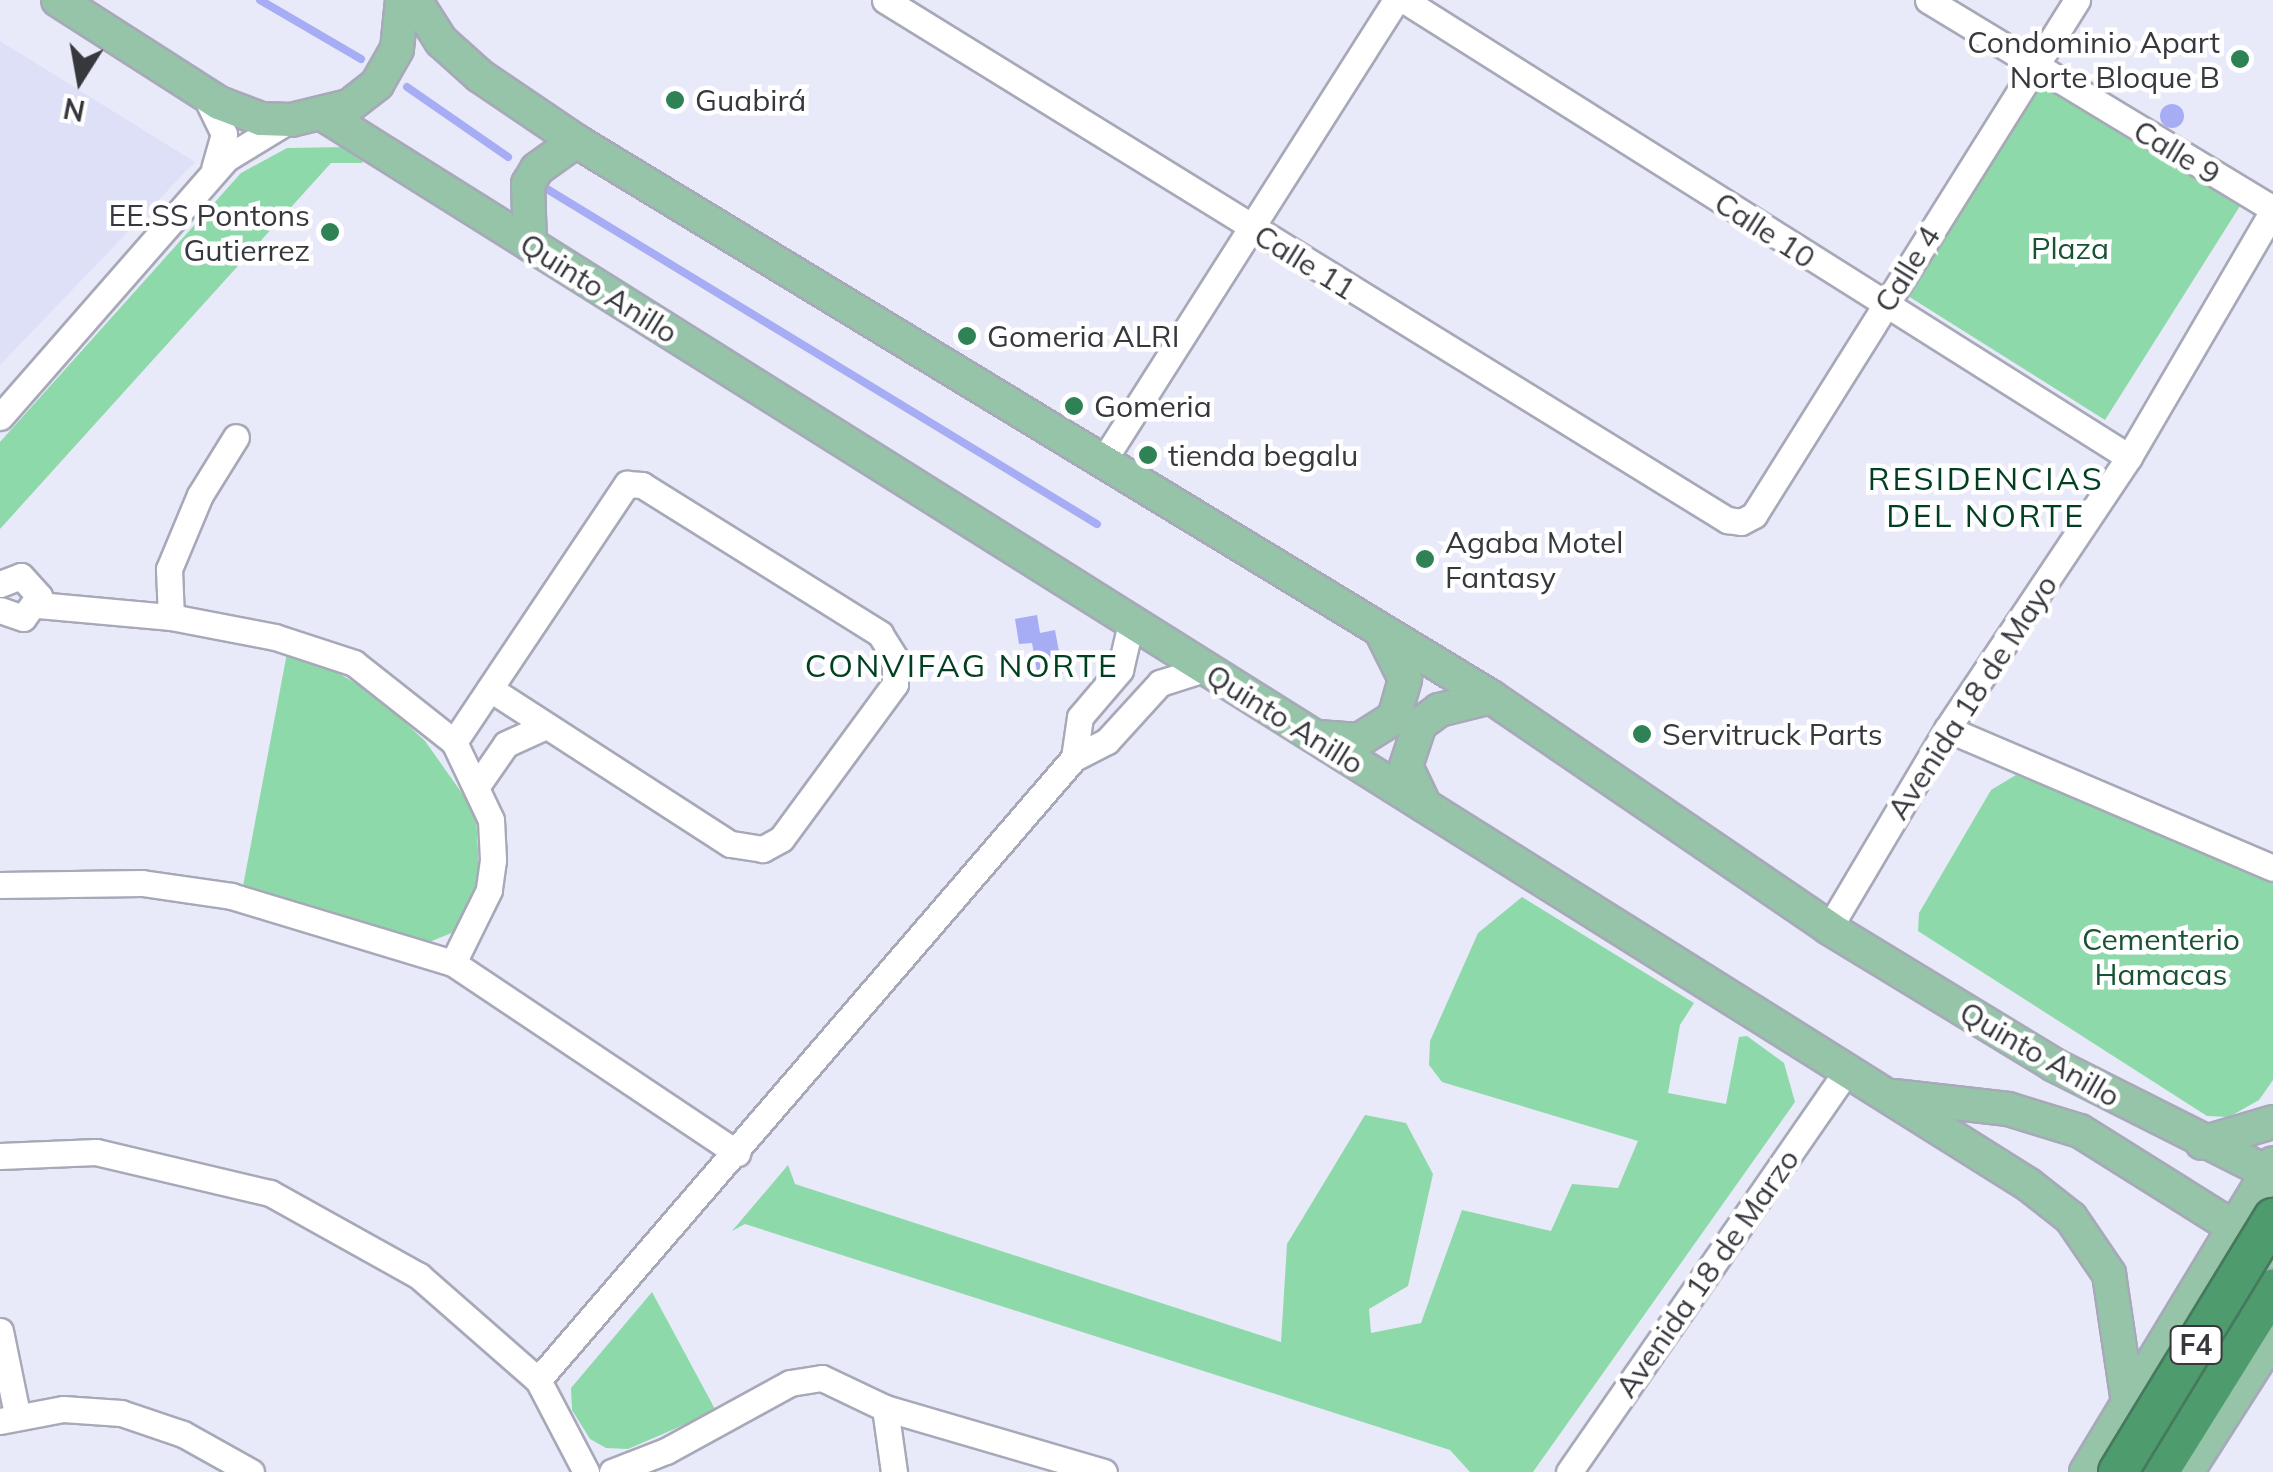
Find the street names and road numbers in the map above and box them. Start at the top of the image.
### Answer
street label: Calle 9 [2127,112,2227,192]
street label: Calle 10 [1708,184,1822,276]
street label: Calle 11 [1248,217,1362,307]
street label: Calle 4 [1867,219,1947,319]
street label: Quinto Anillo [514,225,684,351]
street label: Avenida 18 de Mayo [1879,568,2065,826]
street label: Quinto Anillo [1200,656,1370,782]
street label: Quinto Anillo [1954,994,2126,1114]
street label: Avenida 18 de Marzo [1608,1142,1806,1404]
road number: F4 [2168,1322,2224,1368]

